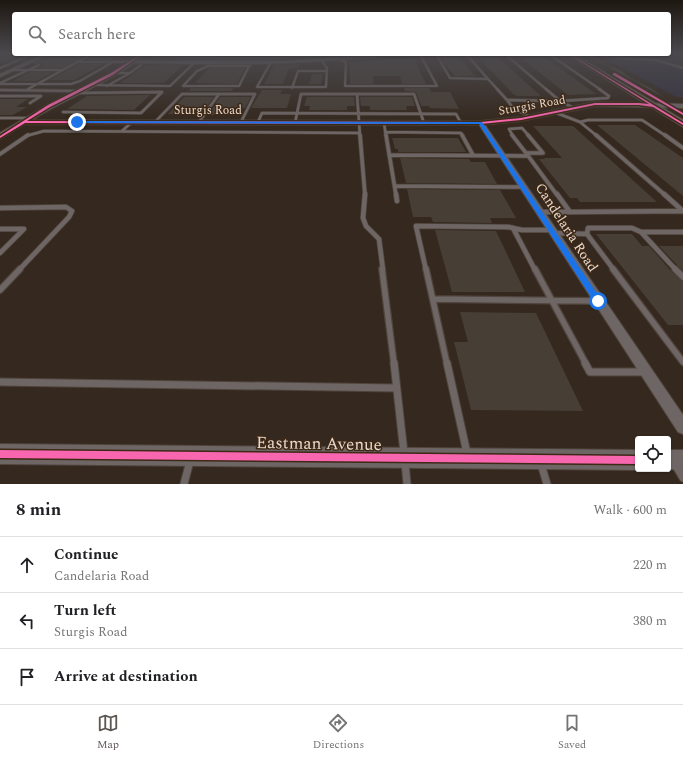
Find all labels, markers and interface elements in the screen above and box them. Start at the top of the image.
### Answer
search box [12,12,671,56]
icon: search [26,23,48,45]
text: Search here [58,23,136,46]
street label: Sturgis Road [497,90,567,121]
street label: Sturgis Road [174,101,242,120]
route end [68,113,86,131]
street label: Candelaria Road [530,179,603,276]
route start [589,292,607,310]
street label: Eastman Avenue [256,430,382,458]
map controls [635,436,671,472]
button: locate [635,436,671,472]
text: 8 min [16,497,61,523]
text: Walk · 600 m [593,500,667,520]
text: Continue [54,543,119,566]
icon: ahead [16,554,38,576]
text: 220 m [633,555,667,575]
text: Candelaria Road [54,566,149,586]
text: Turn left [54,599,116,622]
icon: left [16,610,38,632]
text: 380 m [633,611,667,631]
text: Sturgis Road [54,622,127,642]
text: Arrive at destination [54,665,198,688]
icon: arrive [16,666,38,688]
tab: Map [97,712,119,753]
tab: Directions [313,712,364,753]
tab: Saved [558,712,586,753]

